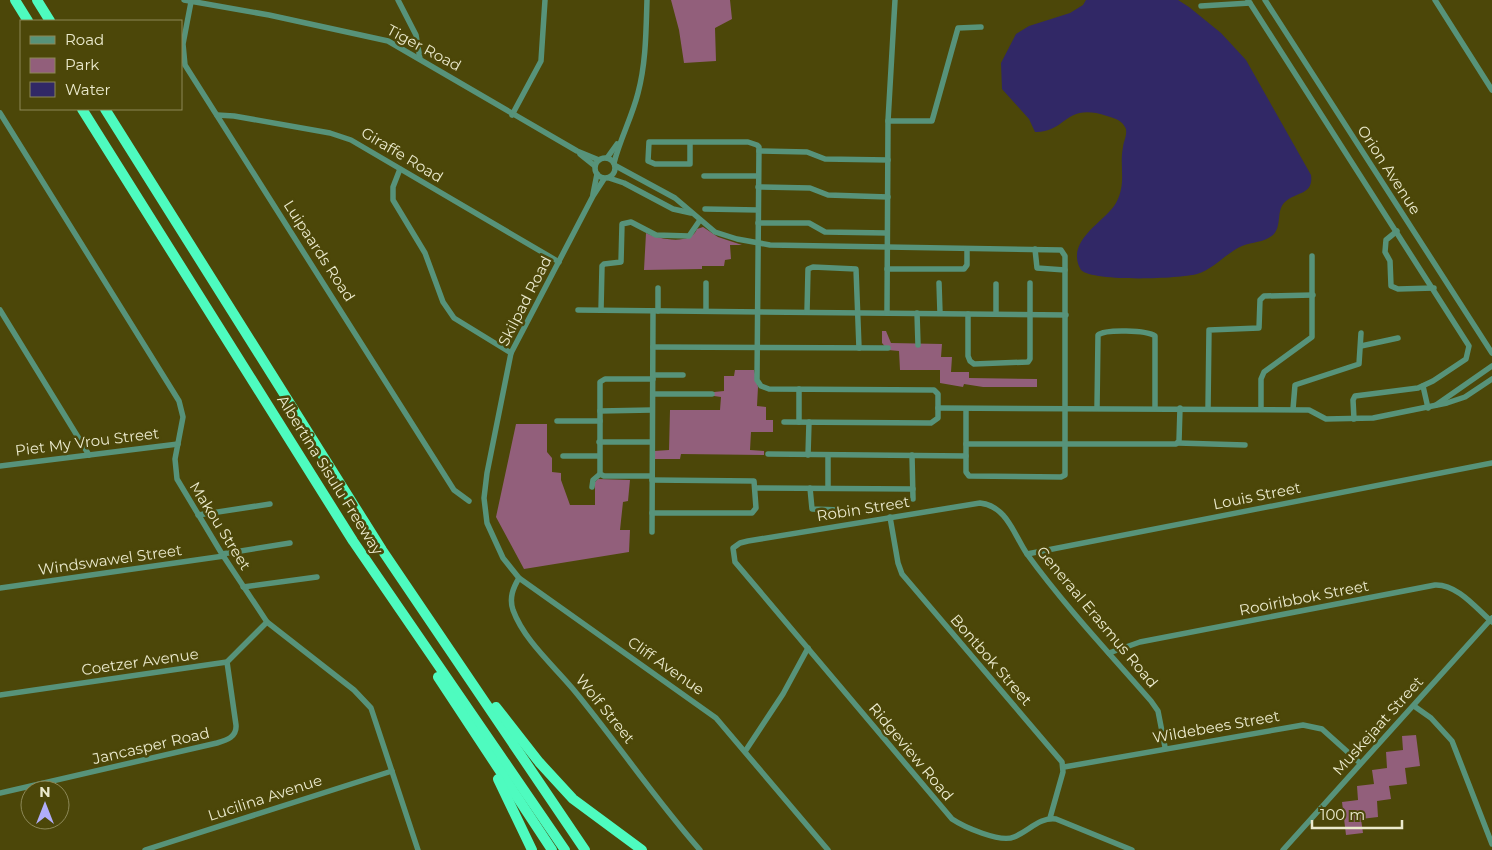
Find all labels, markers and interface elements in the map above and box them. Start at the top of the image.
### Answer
legend [20,20,182,110]
street label: Tiger Road [384,20,465,75]
text: Road [65,30,104,49]
text: Park [65,55,99,74]
text: Water [65,80,111,99]
street label: Orion Avenue [1354,122,1425,218]
street label: Giraffe Road [358,123,447,186]
street label: Luipaards Road [280,196,359,305]
street label: Skilpad Road [494,253,555,349]
street label: Albertina Sisulu Freeway [273,391,388,559]
street label: Piet My Vrou Street [14,423,160,460]
street label: Makou Street [186,478,255,573]
street label: Louis Street [1211,478,1302,513]
street label: Robin Street [815,492,911,525]
street label: Windswawel Street [37,540,183,579]
street label: Generaal Erasmus Road [1033,542,1162,691]
street label: Rooiribbok Street [1237,576,1370,619]
street label: Bontbok Street [947,610,1036,709]
street label: Cliff Avenue [624,632,708,699]
street label: Coetzer Avenue [80,644,200,679]
street label: Wolf Street [572,670,639,747]
street label: Muskejaat Street [1328,672,1427,779]
street label: Ridgeview Road [865,699,958,804]
street label: Wildebees Street [1151,706,1281,747]
street label: Jancasper Road [90,723,211,768]
street label: Lucilina Avenue [205,770,324,825]
north arrow [20,780,70,830]
text: N [39,783,51,801]
scale bar [1312,798,1402,830]
text: 100 m [1320,805,1365,824]

